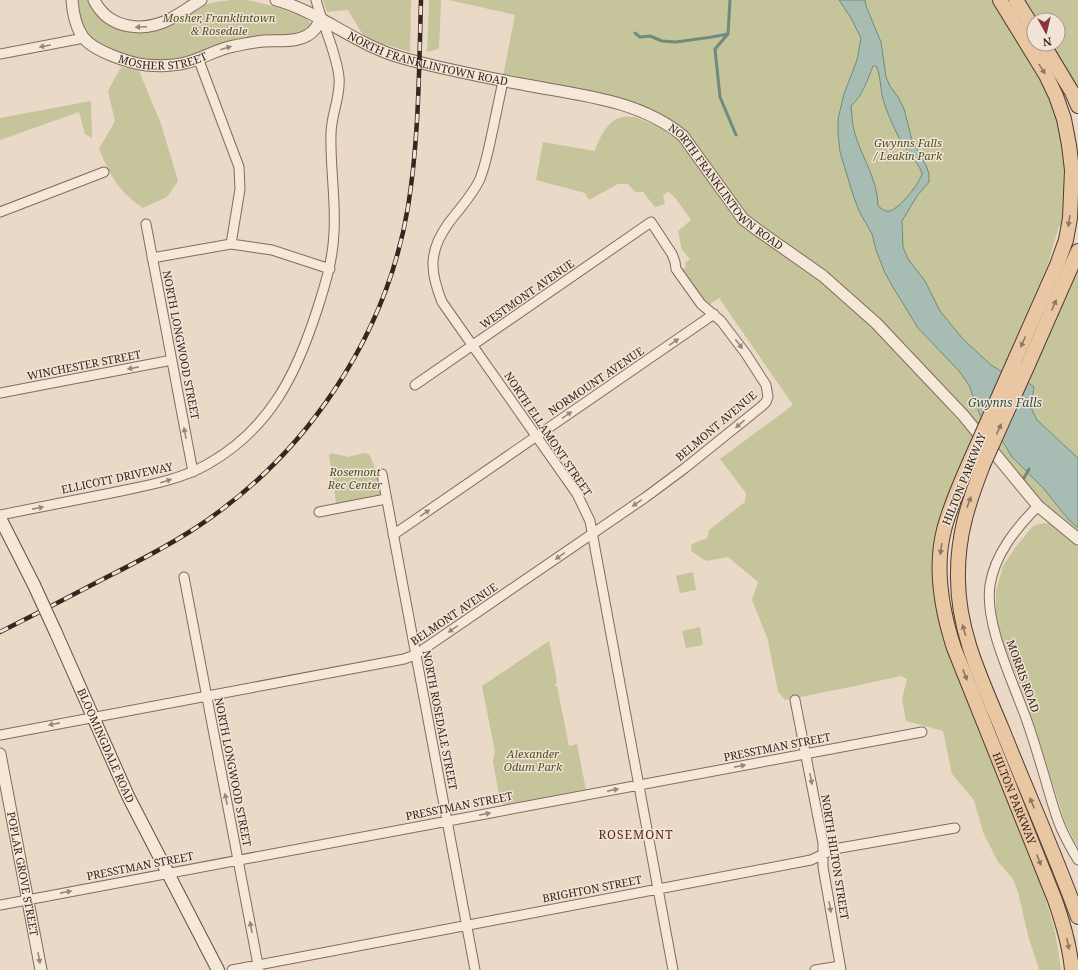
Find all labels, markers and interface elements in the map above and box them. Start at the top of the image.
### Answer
park label: Mosher, Franklintown & Rosedale [162,10,276,38]
north arrow [1026,12,1066,52]
one-way arrow [135,23,147,30]
street label: NORTH FRANKLINTOWN ROAD [345,27,509,88]
text: N [1042,34,1053,50]
one-way arrow [39,43,51,49]
one-way arrow [220,45,232,51]
street label: MOSHER STREET [117,48,209,73]
one-way arrow [1038,64,1046,74]
street label: NORTH FRANKLINTOWN ROAD [666,120,786,253]
park label: Gwynns Falls / Leakin Park [872,135,943,163]
one-way arrow [1066,215,1072,227]
street label: WESTMONT AVENUE [477,255,577,332]
street label: NORTH LONGWOOD STREET [160,269,203,421]
one-way arrow [1052,299,1058,311]
one-way arrow [1020,337,1026,348]
one-way arrow [669,338,679,346]
one-way arrow [734,339,743,350]
street label: NORMOUNT AVENUE [545,343,647,418]
street label: WINCHESTER STREET [26,346,142,383]
one-way arrow [127,365,139,371]
street label: NORTH ELLAMONT STREET [501,369,596,499]
street label: BELMONT AVENUE [672,387,760,464]
water label: Gwynns Falls [968,394,1043,411]
one-way arrow [561,411,572,419]
one-way arrow [735,419,746,428]
one-way arrow [996,423,1002,435]
one-way arrow [182,427,188,439]
street label: HILTON PARKWAY [938,430,989,527]
street label: ELLICOTT DRIVEWAY [60,458,174,497]
park label: Rosemont Rec Center [327,464,383,492]
one-way arrow [160,478,172,484]
one-way arrow [967,495,973,507]
one-way arrow [632,499,642,507]
one-way arrow [32,504,44,510]
one-way arrow [420,509,430,517]
one-way arrow [938,542,944,555]
one-way arrow [555,552,565,560]
street label: BELMONT AVENUE [407,579,500,648]
one-way arrow [961,624,967,636]
one-way arrow [448,625,458,633]
street label: MORRIS ROAD [1003,637,1044,714]
street label: NORTH ROSEDALE STREET [420,649,461,791]
one-way arrow [962,669,968,681]
street label: BLOOMINGDALE ROAD [74,686,138,805]
street label: NORTH LONGWOOD STREET [212,696,255,848]
one-way arrow [48,722,60,728]
street label: PRESSTMAN STREET [722,729,832,764]
park label: Alexander Odum Park [504,746,563,774]
street label: HILTON PARKWAY [989,750,1040,847]
one-way arrow [734,762,746,768]
one-way arrow [808,773,814,785]
one-way arrow [606,786,619,792]
street label: PRESSTMAN STREET [404,788,514,823]
one-way arrow [223,793,229,805]
street label: NORTH HILTON STREET [818,793,853,921]
one-way arrow [1029,798,1035,809]
street label: POPLAR GROVE STREET [4,810,42,937]
one-way arrow [479,810,491,816]
district label: ROSEMONT [598,826,674,843]
street label: PRESSTMAN STREET [85,848,195,883]
one-way arrow [1037,855,1043,867]
street label: BRIGHTON STREET [541,871,643,906]
one-way arrow [60,889,72,895]
one-way arrow [827,901,833,913]
one-way arrow [247,921,253,933]
one-way arrow [1066,938,1072,951]
one-way arrow [36,952,42,964]

